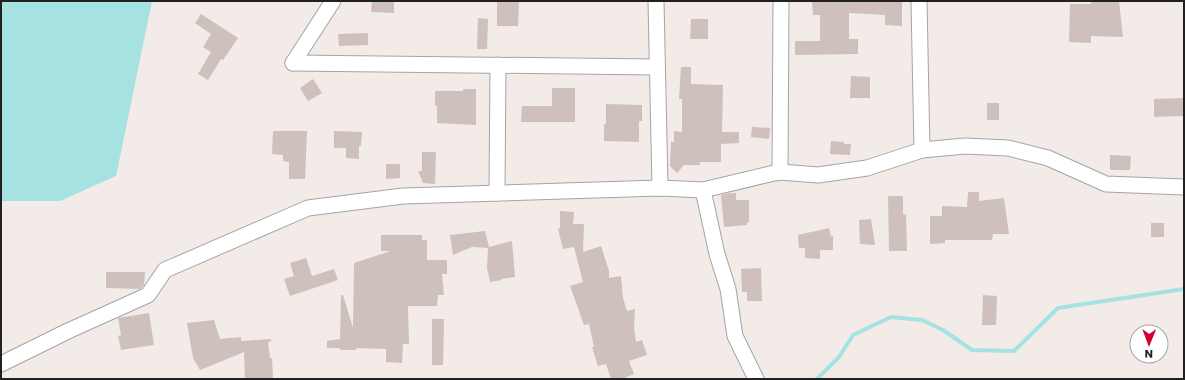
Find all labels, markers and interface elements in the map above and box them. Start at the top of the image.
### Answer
north arrow [1129,324,1169,364]
text: N [1145,346,1153,362]

